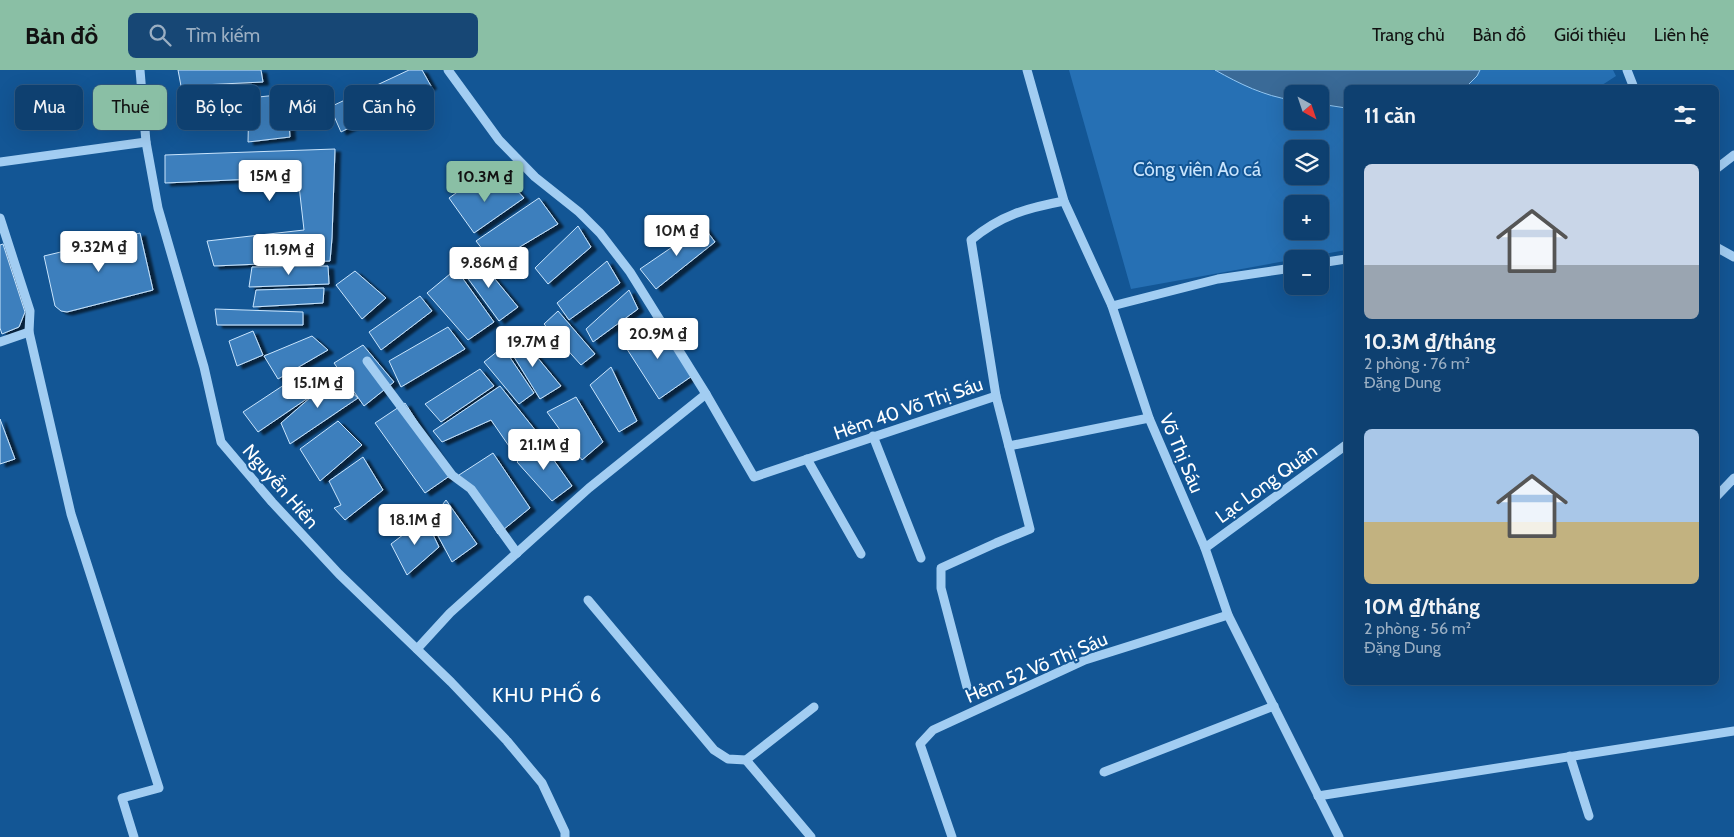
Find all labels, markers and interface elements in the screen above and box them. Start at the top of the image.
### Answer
search box [128,13,478,58]
text: Bản đồ [25,21,98,50]
icon: search [146,21,174,49]
text: Tìm kiếm [186,24,260,47]
text: Trang chủ [1372,24,1445,46]
text: Bản đồ [1473,24,1526,46]
text: Giới thiệu [1554,24,1626,46]
text: Liên hệ [1654,24,1709,46]
chip: Mua [15,85,83,130]
chip: Thuê [93,85,167,130]
chip: Bộ lọc [177,85,260,130]
chip: Mới [270,85,334,130]
chip: Căn hộ [344,85,434,130]
north arrow [1284,85,1329,130]
map controls [1284,85,1329,295]
icon: filters [1671,101,1699,129]
text: 11 căn [1364,103,1416,128]
button: layers [1284,140,1329,185]
park label: Công viên Ao cá [1133,158,1261,181]
pin: 15M ₫ [235,160,305,202]
pin: 10.3M ₫ [439,160,531,203]
text: 15M ₫ [250,166,290,185]
text: 10.3M ₫ [457,167,513,186]
button: + [1284,195,1329,240]
icon: home [1487,196,1577,286]
pin: 10M ₫ [642,214,712,257]
text: 10M ₫ [655,221,699,240]
pin: 9.32M ₫ [53,230,145,273]
pin: 11.9M ₫ [243,234,335,276]
text: 9.32M ₫ [71,237,127,256]
text: 11.9M ₫ [264,240,314,259]
pin: 9.86M ₫ [443,246,535,289]
button: − [1284,250,1329,295]
text: 9.86M ₫ [461,253,518,272]
pin: 20.9M ₫ [612,318,704,360]
text: 20.9M ₫ [629,324,687,343]
pin: 19.7M ₫ [487,326,579,368]
text: 10.3M ₫/tháng [1364,329,1495,354]
text: 19.7M ₫ [507,332,559,351]
text: 2 phòng · 76 m² [1364,354,1470,373]
pin: 15.1M ₫ [272,366,364,409]
street label: Hẻm 40 Võ Thị Sáu [831,372,986,445]
text: 15.1M ₫ [293,373,343,392]
text: Đặng Dung [1364,373,1441,392]
street label: Võ Thị Sáu [1155,410,1209,496]
pin: 21.1M ₫ [498,428,590,471]
text: 21.1M ₫ [519,435,569,454]
street label: Nguyễn Hiền [238,439,323,533]
street label: Lạc Long Quân [1211,439,1322,528]
icon: home [1487,461,1577,551]
pin: 18.1M ₫ [369,504,461,546]
text: 18.1M ₫ [390,510,440,529]
text: 10M ₫/tháng [1364,594,1480,619]
text: 2 phòng · 56 m² [1364,619,1471,638]
street label: Hẻm 52 Võ Thị Sáu [962,627,1111,708]
text: Đặng Dung [1364,638,1441,657]
district label: KHU PHỐ 6 [492,681,602,707]

